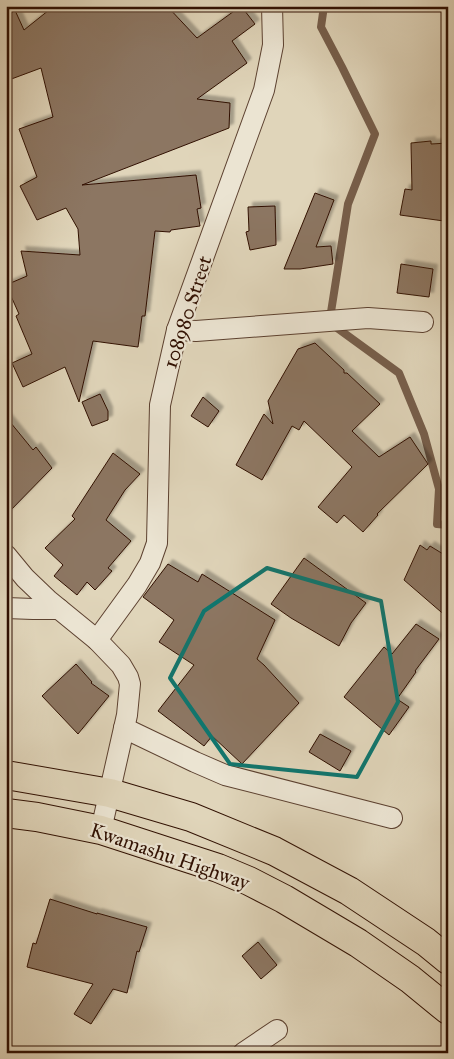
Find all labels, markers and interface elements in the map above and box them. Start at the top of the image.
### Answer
street label: 108980 Street [157,253,217,371]
street label: Kwamashu Highway [87,817,254,896]

